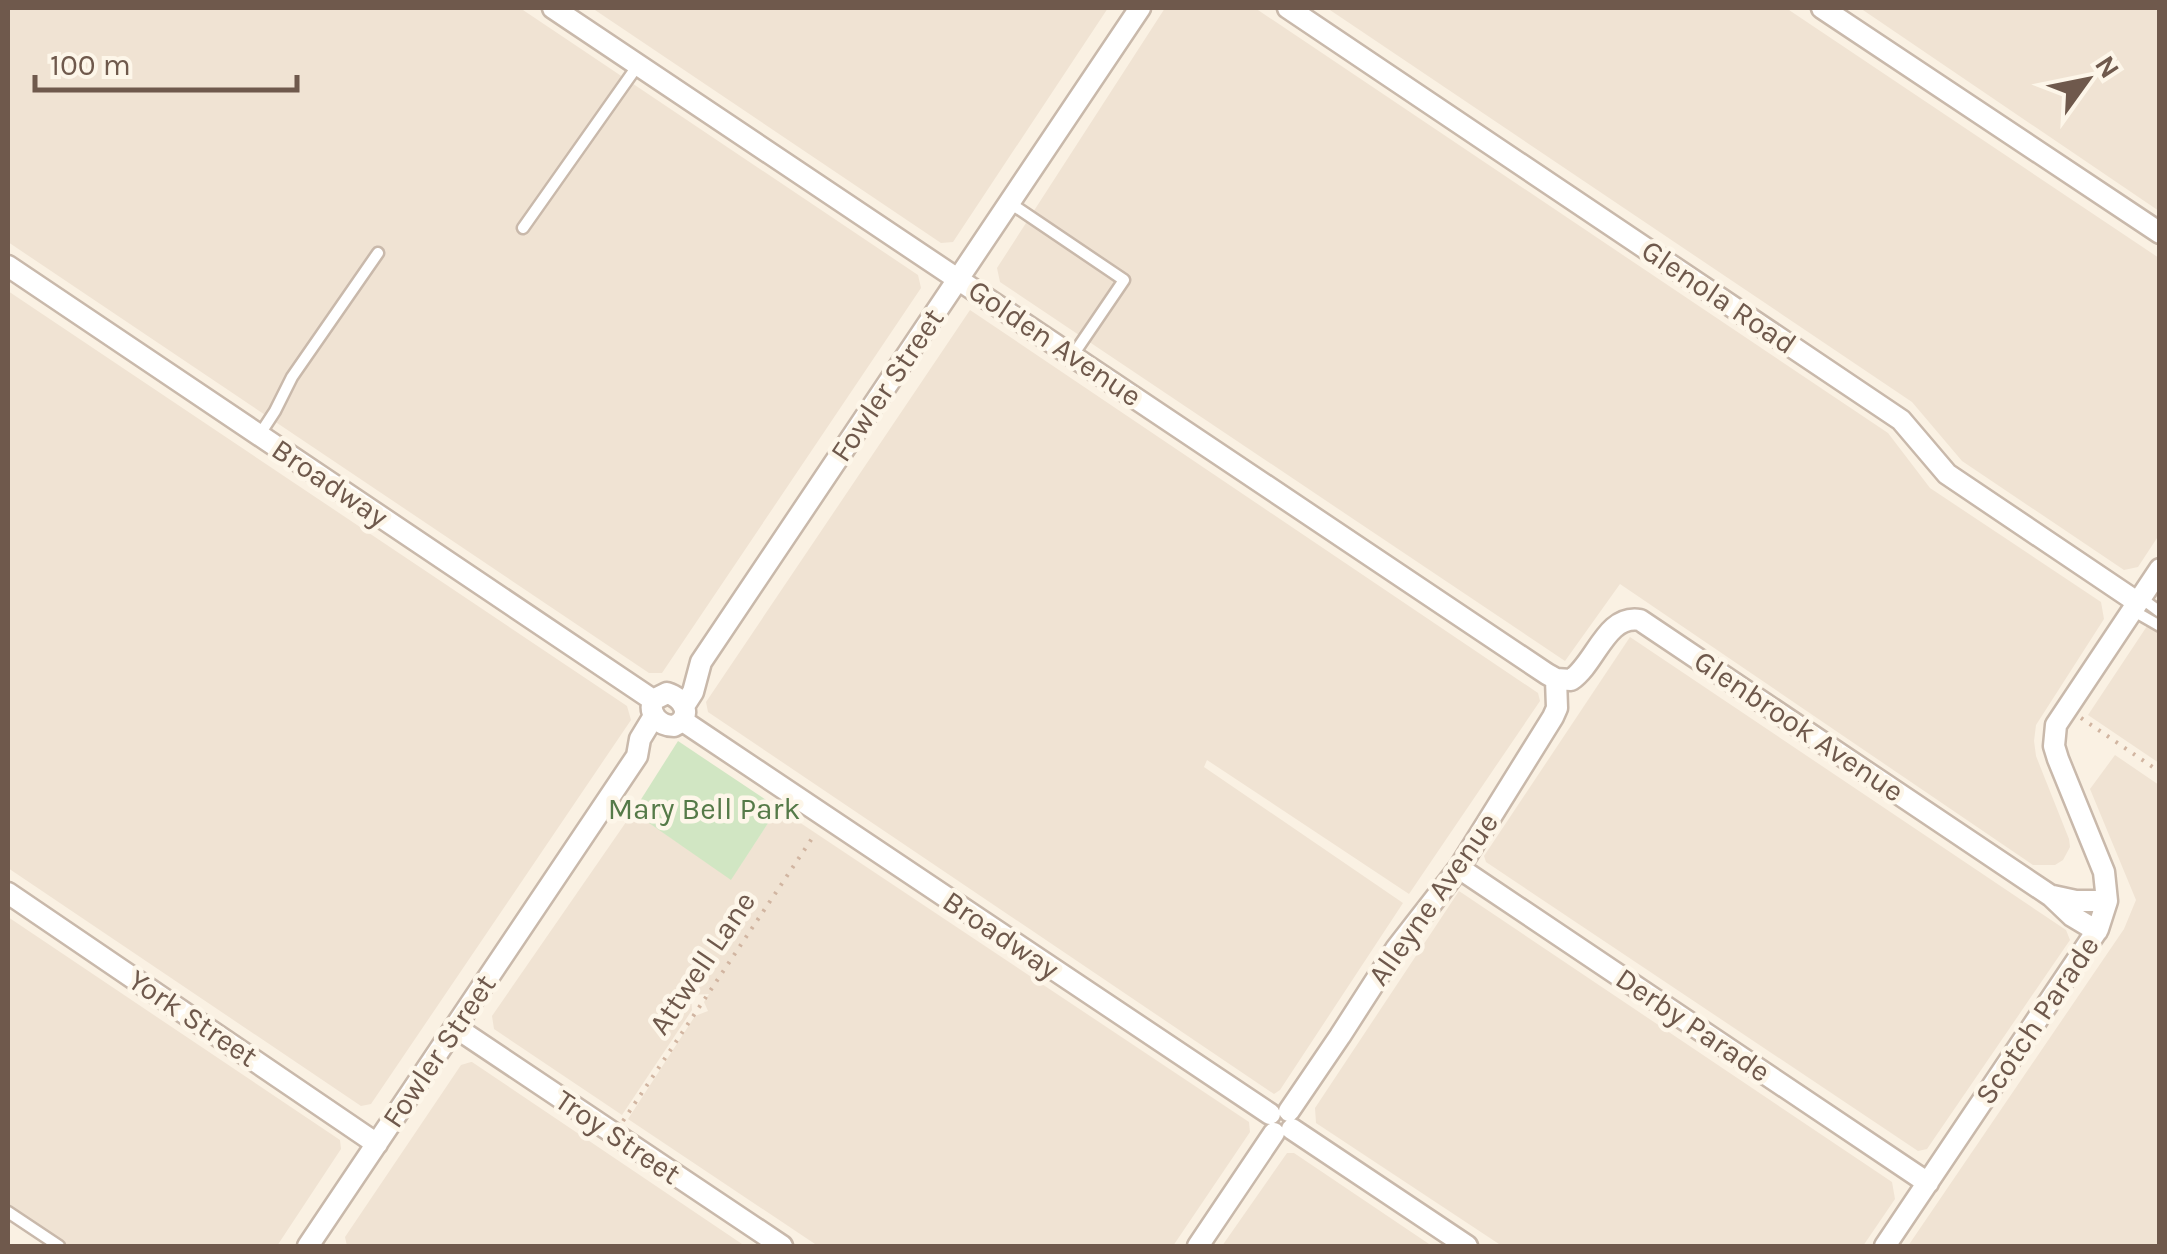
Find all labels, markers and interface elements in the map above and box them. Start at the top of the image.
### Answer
scale bar [35,30,298,92]
north arrow [2037,30,2137,130]
text: 100 m [50,47,131,83]
text: N [2088,49,2127,84]
street label: Glenola Road [1635,232,1803,362]
street label: Golden Avenue [962,272,1148,414]
street label: Fowler Street [823,302,951,468]
street label: Broadway [265,431,395,535]
street label: Glenbrook Avenue [1687,642,1911,810]
park label: Mary Bell Park [608,791,800,827]
street label: Alleyne Avenue [1360,806,1506,992]
street label: Broadway [936,883,1066,987]
street label: Attwell Lane [641,885,763,1041]
street label: Scotch Parade [1967,929,2107,1111]
street label: Derby Parade [1609,960,1777,1090]
street label: York Street [122,962,264,1074]
street label: Fowler Street [375,968,503,1134]
street label: Troy Street [548,1082,688,1192]

